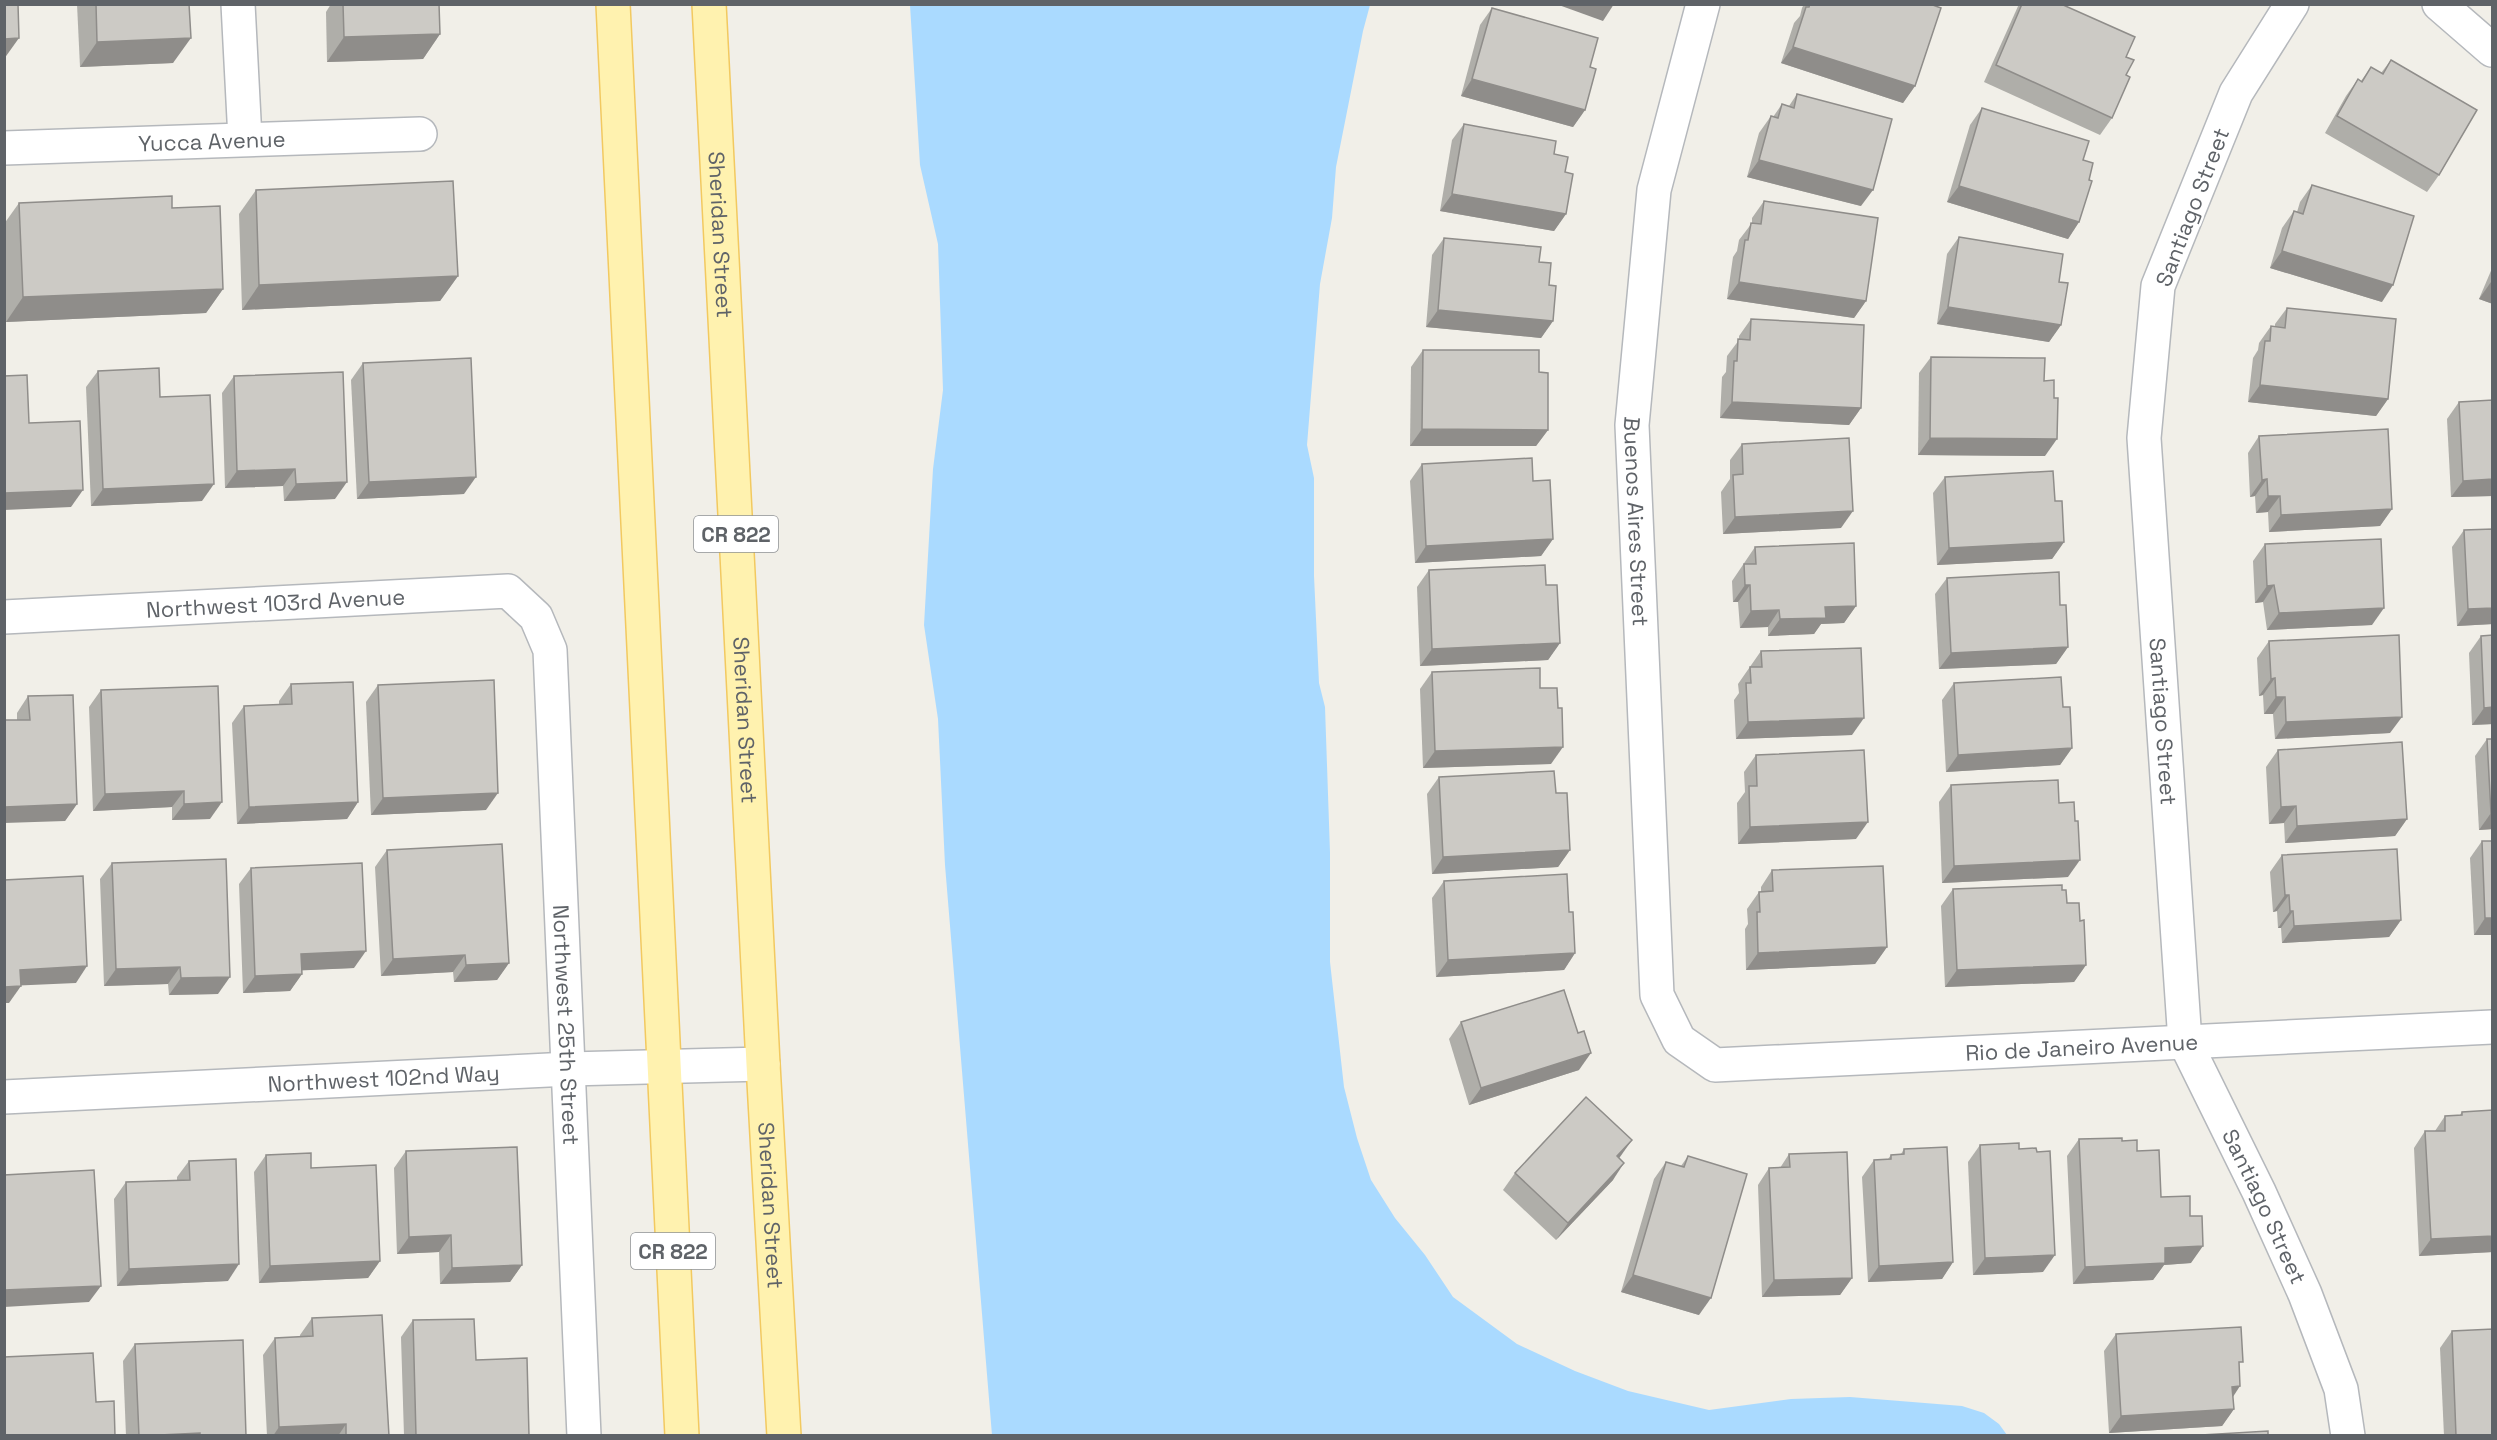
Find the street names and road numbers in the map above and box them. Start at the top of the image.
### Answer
street label: Santiago Street [2149,124,2235,290]
street label: Yucca Avenue [138,125,286,157]
street label: Sheridan Street [703,151,739,319]
street label: Buenos Aires Street [1617,415,1655,627]
road number: CR 822 [694,516,778,552]
street label: Northwest 103rd Avenue [145,582,406,624]
street label: Sheridan Street [727,636,764,804]
street label: Santiago Street [2144,637,2183,806]
street label: Northwest 25th Street [547,904,585,1146]
street label: Rio de Janeiro Avenue [1965,1027,2199,1067]
street label: Northwest 102nd Way [267,1058,500,1098]
street label: Sheridan Street [752,1121,790,1290]
street label: Santiago Street [2216,1124,2313,1288]
road number: CR 822 [631,1233,715,1269]

